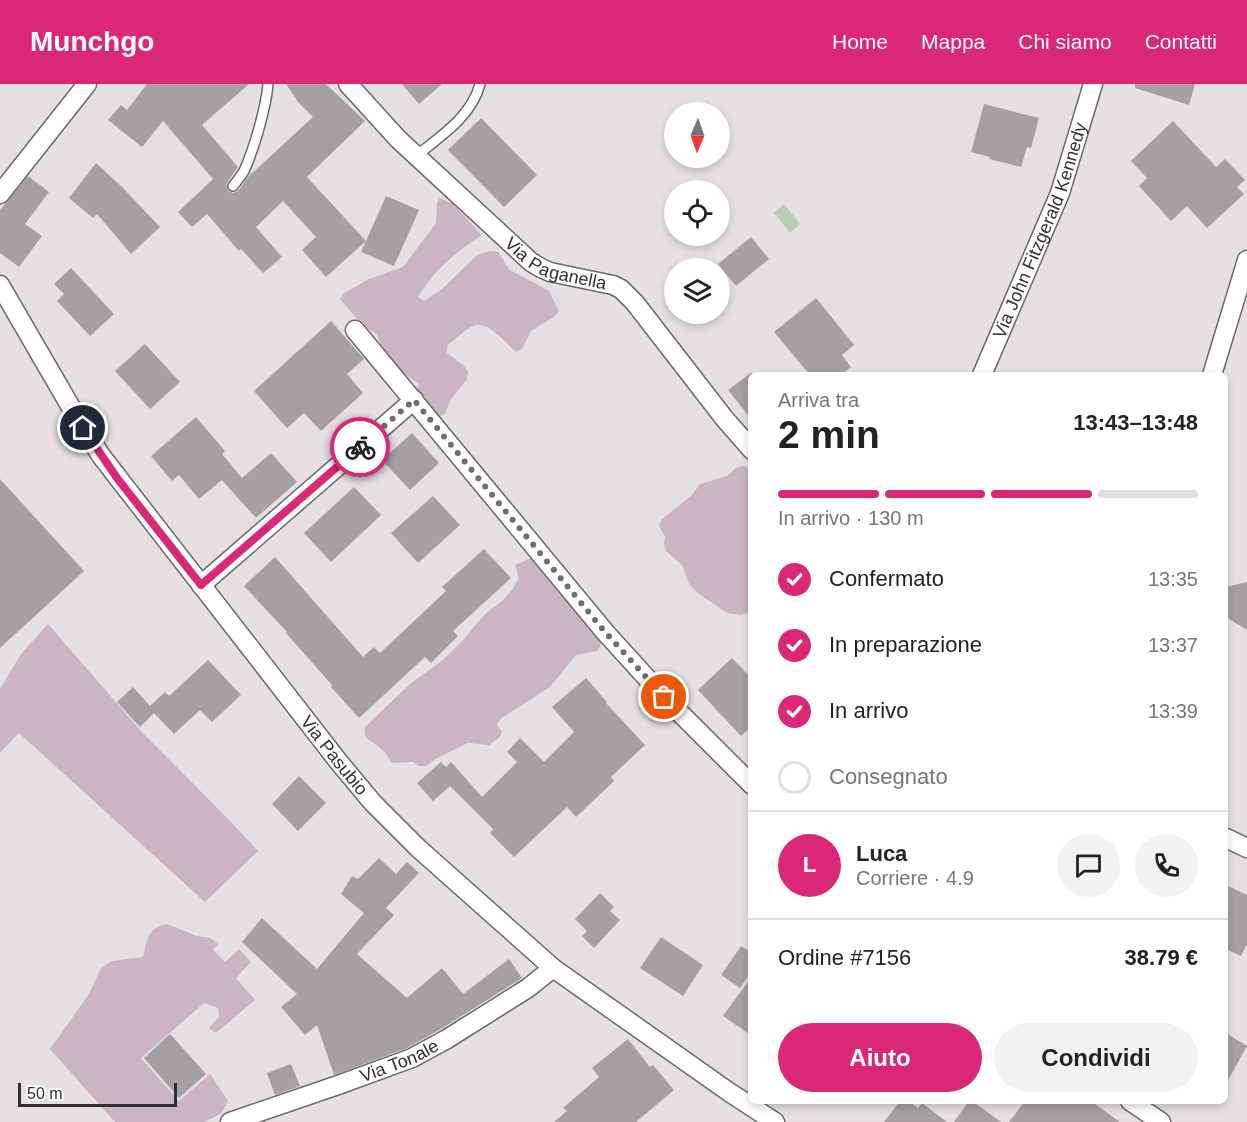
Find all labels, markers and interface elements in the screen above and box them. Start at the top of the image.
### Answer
text: Munchgo [30,26,154,57]
text: Home [832,30,888,53]
text: Mappa [921,30,985,53]
text: Chi siamo [1018,30,1112,53]
text: Contatti [1145,30,1217,53]
north arrow [664,102,730,168]
map controls [664,102,730,324]
street label: Via John Fitzgerald Kennedy [989,120,1091,341]
button: locate [664,180,730,246]
street label: Via Paganella [501,233,609,294]
button: layers [664,258,730,324]
text: Arriva tra [778,389,859,411]
pin [57,402,108,453]
text: 13:43–13:48 [1073,410,1198,435]
icon: home [66,411,99,444]
text: 2 min [778,413,880,456]
courier [330,417,390,477]
icon: bike [344,431,377,464]
text: In arrivo · 130 m [778,507,924,529]
icon: check [778,563,811,596]
text: Confermato [829,566,944,591]
text: 13:35 [1148,568,1198,590]
icon: check [778,629,811,662]
text: In preparazione [829,632,982,657]
text: 13:37 [1148,634,1198,656]
pin [638,671,689,722]
icon: bag [647,680,680,713]
icon: check [778,695,811,728]
text: In arrivo [829,698,908,723]
text: 13:39 [1148,700,1198,722]
street label: Via Pasubio [297,712,372,799]
text: Consegnato [829,764,948,789]
button: chat [1057,834,1120,897]
button: phone [1135,834,1198,897]
text: Luca [856,841,907,866]
text: L [803,852,816,877]
text: Corriere · 4.9 [856,867,974,889]
text: Ordine #7156 [778,945,911,970]
text: 38.79 € [1125,945,1198,970]
button: Aiuto [778,1023,982,1092]
button: Condividi [994,1023,1198,1092]
street label: Via Tonale [357,1035,442,1086]
scale bar [18,1080,177,1108]
text: 50 m [27,1085,63,1102]

